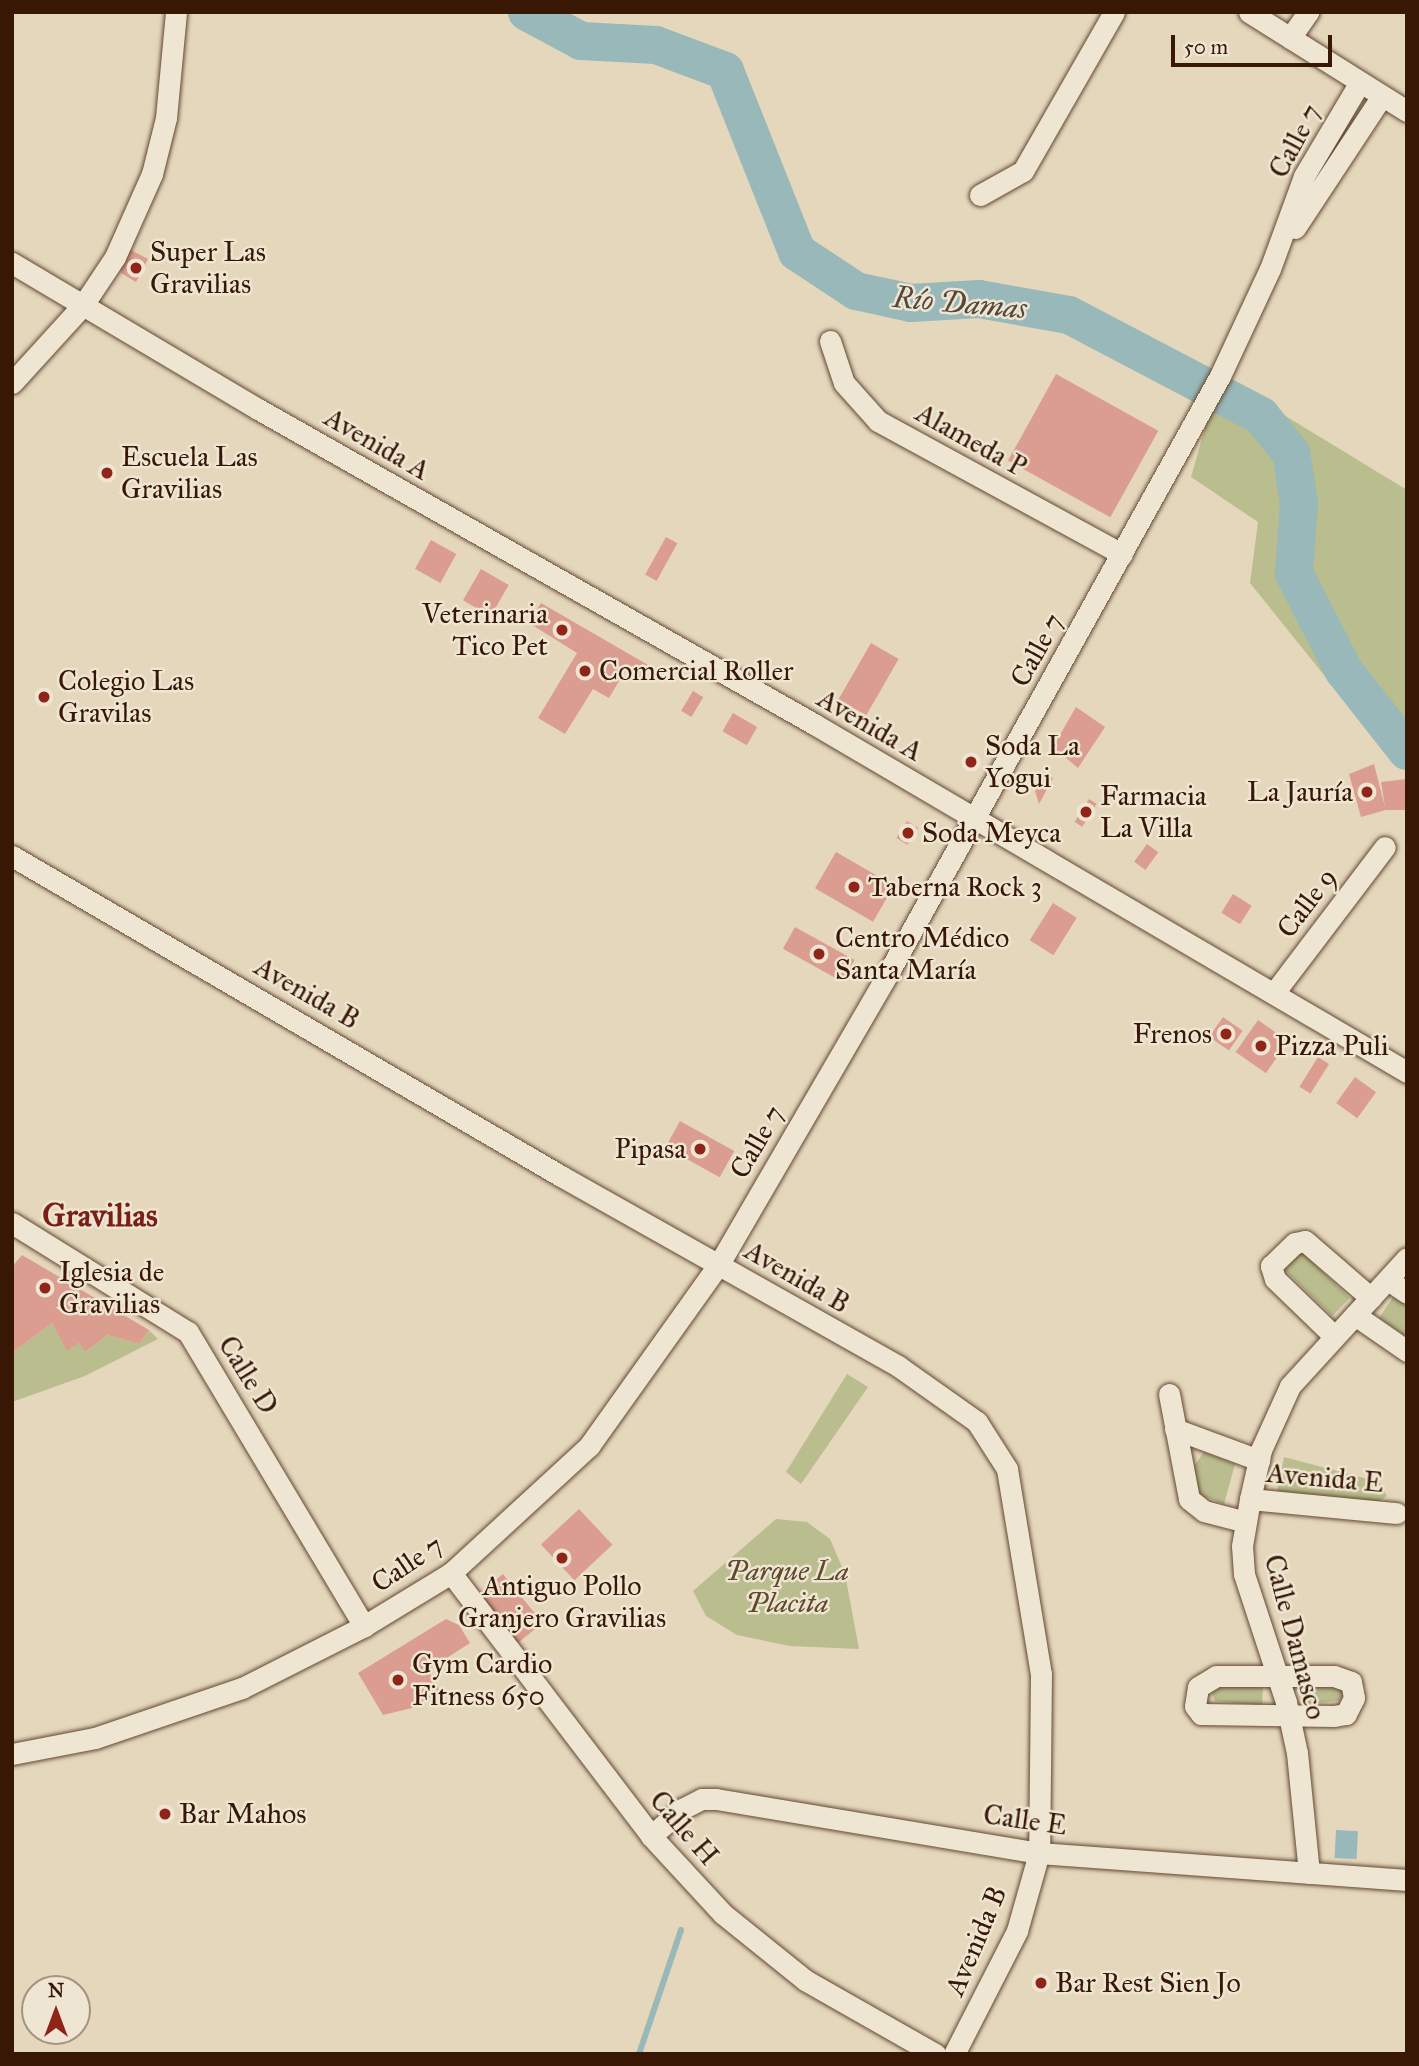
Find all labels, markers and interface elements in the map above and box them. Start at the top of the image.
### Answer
scale bar [1174,21,1335,65]
text: 50 m [1184,34,1228,60]
street label: Calle 7 [1262,98,1328,184]
place label: Super Las Gravilias [150,235,266,301]
marker: Super Las Gravilias [128,260,144,276]
water label: Río Damas [892,279,1028,327]
street label: Alameda P [910,396,1032,484]
street label: Avenida A [318,400,436,488]
place label: Escuela Las Gravilias [121,440,258,506]
marker: Escuela Las Gravilias [99,465,115,481]
place label: Veterinaria Tico Pet [422,597,548,663]
street label: Calle 7 [1003,607,1071,693]
marker: Veterinaria Tico Pet [554,622,570,638]
place label: Comercial Roller [599,654,794,688]
marker: Comercial Roller [577,663,593,679]
place label: Colegio Las Gravilas [58,664,194,730]
street label: Avenida A [811,681,929,769]
marker: Colegio Las Gravilas [36,689,52,705]
place label: Soda La Yogui [985,729,1080,795]
marker: Soda La Yogui [963,754,979,770]
place label: La Jauría [1247,775,1353,809]
place label: Farmacia La Villa [1100,779,1207,845]
marker: La Jauría [1359,784,1375,800]
marker: Farmacia La Villa [1078,804,1094,820]
place label: Soda Meyca [922,816,1061,850]
marker: Soda Meyca [900,825,916,841]
street label: Calle 9 [1270,861,1344,945]
place label: Taberna Rock 3 [868,870,1042,904]
marker: Taberna Rock 3 [846,879,862,895]
place label: Centro Médico Santa María [835,921,1009,987]
marker: Centro Médico Santa María [809,944,829,964]
street label: Avenida B [249,950,365,1036]
place label: Frenos [1133,1017,1212,1051]
marker: Frenos [1218,1026,1234,1042]
place label: Pizza Puli [1275,1029,1389,1063]
marker: Pizza Puli [1253,1038,1269,1054]
street label: Calle 7 [723,1100,791,1184]
place label: Pipasa [614,1132,686,1166]
marker: Pipasa [692,1141,708,1157]
district label: Gravilias [42,1197,158,1235]
street label: Avenida B [739,1234,855,1320]
place label: Iglesia de Gravilias [59,1255,164,1321]
marker: Iglesia de Gravilias [37,1280,53,1296]
street label: Calle D [211,1330,285,1420]
street label: Avenida E [1265,1456,1385,1500]
street label: Calle 7 [365,1528,449,1600]
marker: Antiguo Pollo Granjero Gravilias [554,1550,570,1566]
street label: Calle Damasco [1257,1551,1333,1723]
park label: Parque La Placita [725,1554,849,1620]
place label: Antiguo Pollo Granjero Gravilias [458,1569,666,1635]
place label: Gym Cardio Fitness 650 [412,1647,552,1713]
marker: Gym Cardio Fitness 650 [390,1672,406,1688]
street label: Calle H [642,1784,726,1872]
place label: Bar Mahos [179,1797,307,1831]
street label: Calle E [981,1798,1069,1842]
marker: Bar Mahos [157,1806,173,1822]
street label: Avenida B [938,1881,1014,2001]
place label: Bar Rest Sien Jo [1055,1966,1241,2000]
north arrow [21,1975,91,2045]
marker: Bar Rest Sien Jo [1033,1975,1049,1991]
text: N [48,1979,64,2002]

